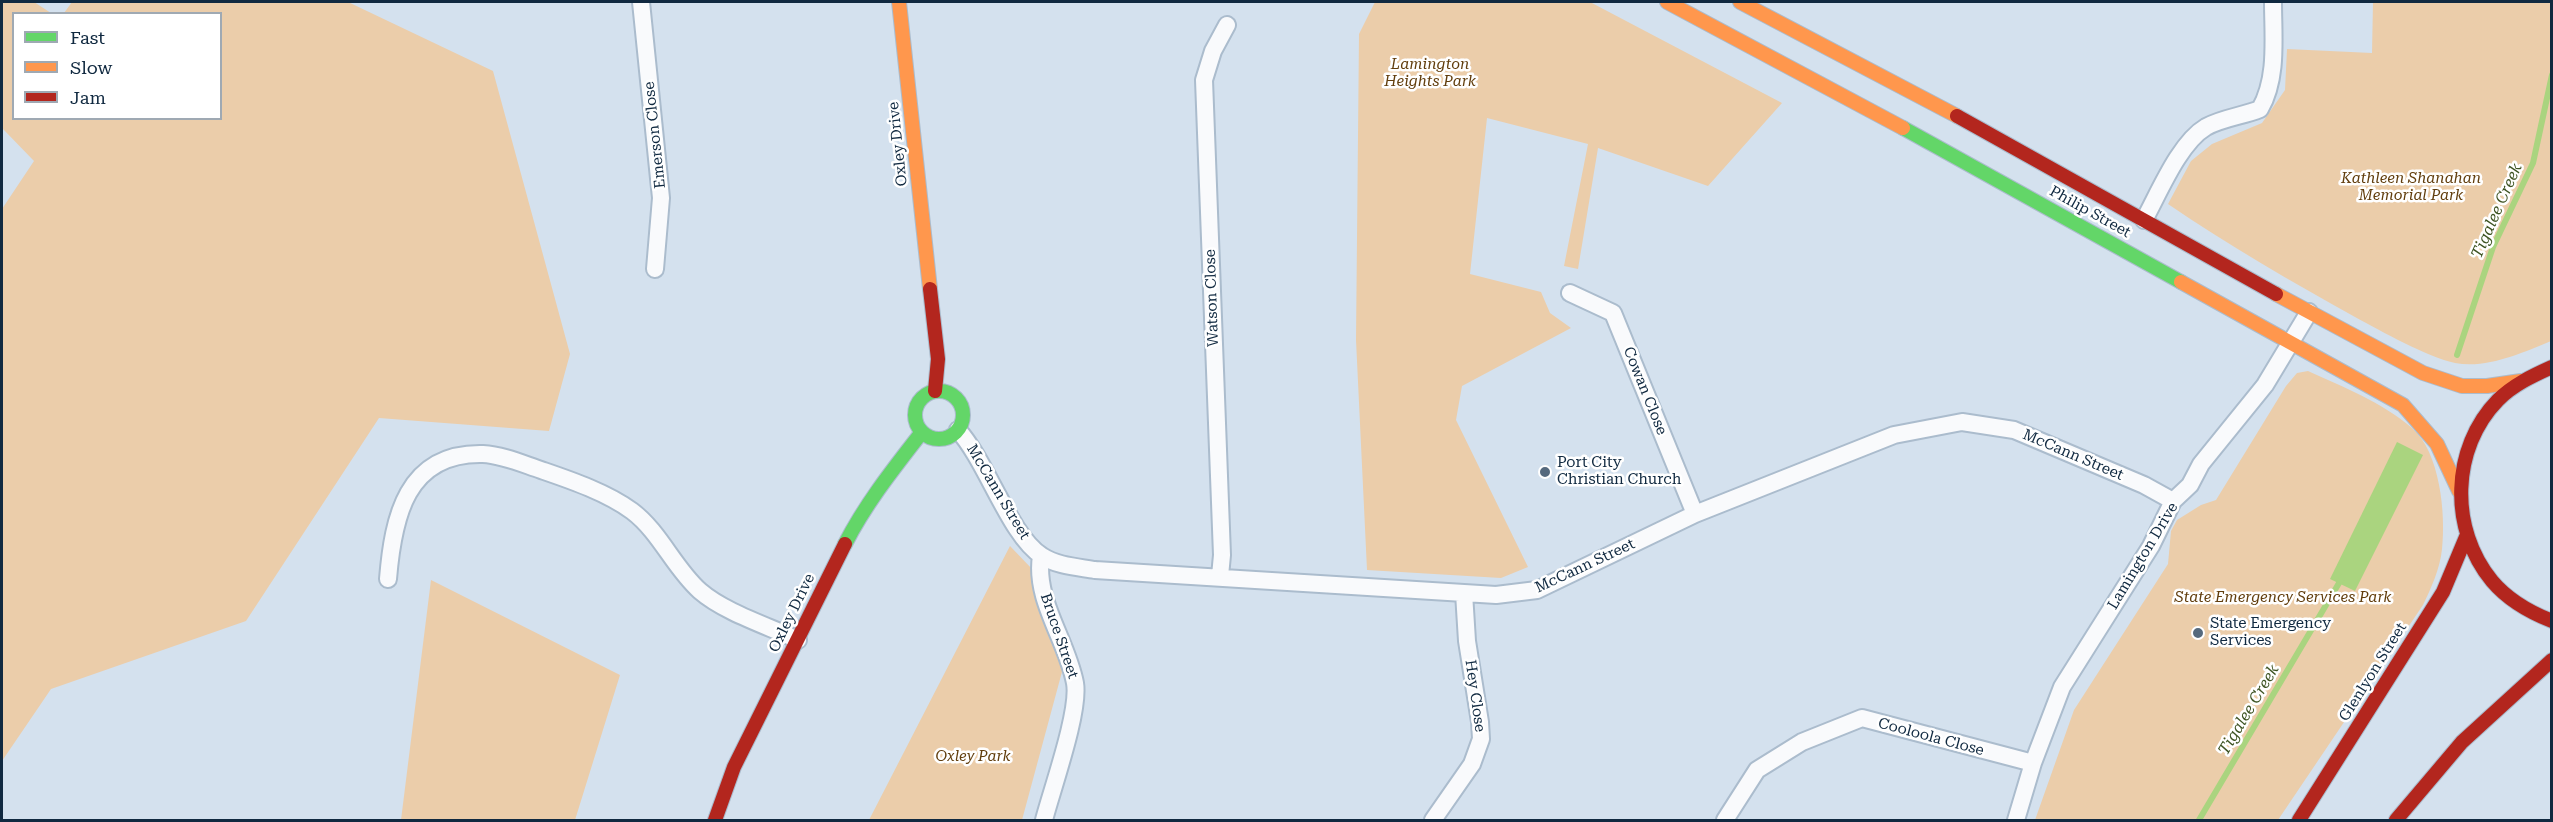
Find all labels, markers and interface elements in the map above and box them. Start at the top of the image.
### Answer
legend [12,12,222,120]
text: Fast [70,27,105,48]
park label: Lamington Heights Park [1384,56,1476,91]
text: Slow [70,57,112,78]
street label: Emerson Close [640,81,670,189]
text: Jam [70,87,106,108]
street label: Oxley Drive [885,101,911,187]
water label: Tigalee Creek [2467,160,2527,262]
park label: Kathleen Shanahan Memorial Park [2341,170,2481,205]
street label: Philip Street [2046,182,2134,242]
street label: Watson Close [1201,249,1223,347]
street label: Cowan Close [1619,344,1671,438]
street label: McCann Street [2020,426,2126,484]
street label: McCann Street [963,441,1033,543]
place label: Port City Christian Church [1557,454,1681,489]
marker: Port City Christian Church [1538,465,1552,479]
street label: Lamington Drive [2104,499,2182,613]
street label: McCann Street [1532,535,1638,597]
street label: Oxley Drive [765,571,819,655]
park label: State Emergency Services Park [2175,589,2391,607]
street label: Bruce Street [1036,591,1082,681]
place label: State Emergency Services [2210,615,2331,650]
street label: Glenlyon Street [2335,619,2411,725]
marker: State Emergency Services [2191,626,2205,640]
street label: Hey Close [1461,659,1489,733]
water label: Tigalee Creek [2214,661,2284,759]
street label: Cooloola Close [1876,714,1986,760]
park label: Oxley Park [935,748,1011,766]

